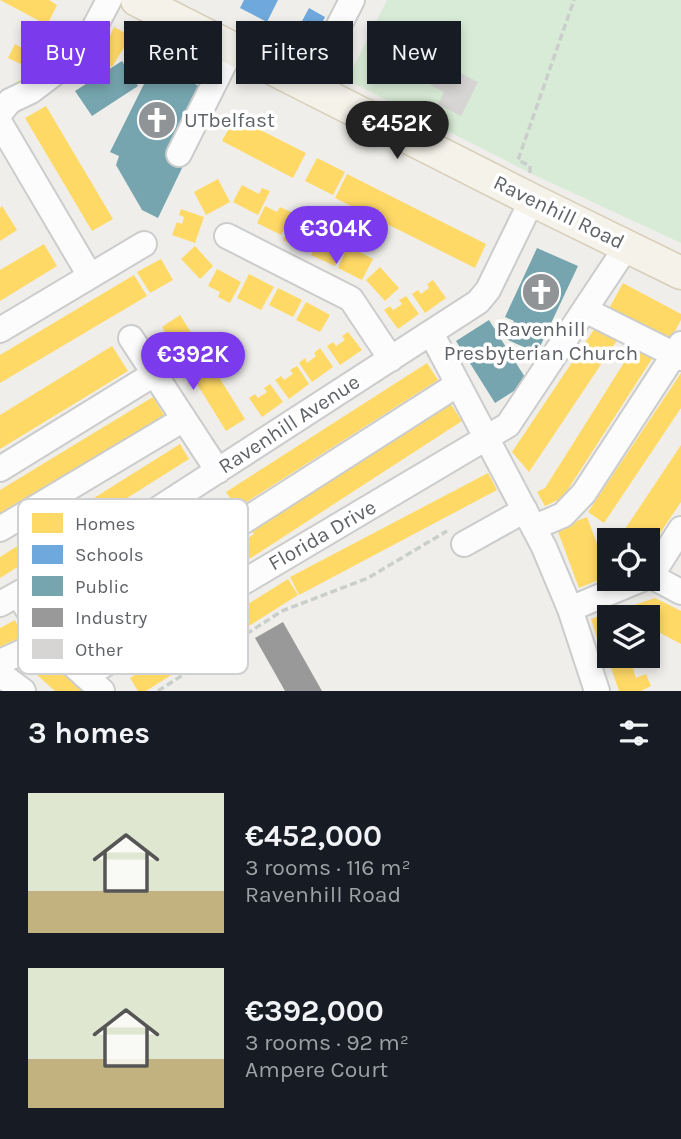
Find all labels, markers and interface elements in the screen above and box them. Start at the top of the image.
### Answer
chip: Buy [21,21,110,84]
chip: Rent [124,21,222,84]
chip: Filters [236,21,353,84]
chip: New [367,21,461,84]
church icon: UTbelfast [136,99,178,141]
pin: €452K [348,102,446,161]
place label: UTbelfast [184,108,275,132]
text: €452K [362,110,432,137]
street label: Ravenhill Road [490,170,628,254]
pin: €304K [287,206,385,266]
text: €304K [300,215,372,242]
church icon: Ravenhill Presbyterian Church [520,271,562,313]
place label: Ravenhill Presbyterian Church [444,317,638,365]
pin: €392K [144,332,242,392]
text: €392K [157,341,229,368]
street label: Ravenhill Avenue [214,369,364,479]
street label: Florida Drive [264,495,380,575]
legend [18,499,248,674]
text: Homes [75,513,136,535]
map controls [597,528,660,668]
button: locate [597,528,660,591]
text: Schools [75,544,144,566]
text: Public [75,576,129,598]
button: layers [597,605,660,668]
text: Industry [75,607,148,629]
text: Other [75,639,123,661]
icon: filters [615,714,653,752]
text: 3 homes [28,715,150,751]
text: €452,000 [245,818,382,854]
icon: home [84,821,168,905]
text: 3 rooms · 116 m² [245,854,411,881]
text: Ravenhill Road [245,881,401,908]
text: €392,000 [245,993,384,1029]
icon: home [84,996,168,1080]
text: 3 rooms · 92 m² [245,1029,409,1056]
text: Ampere Court [245,1056,388,1083]

